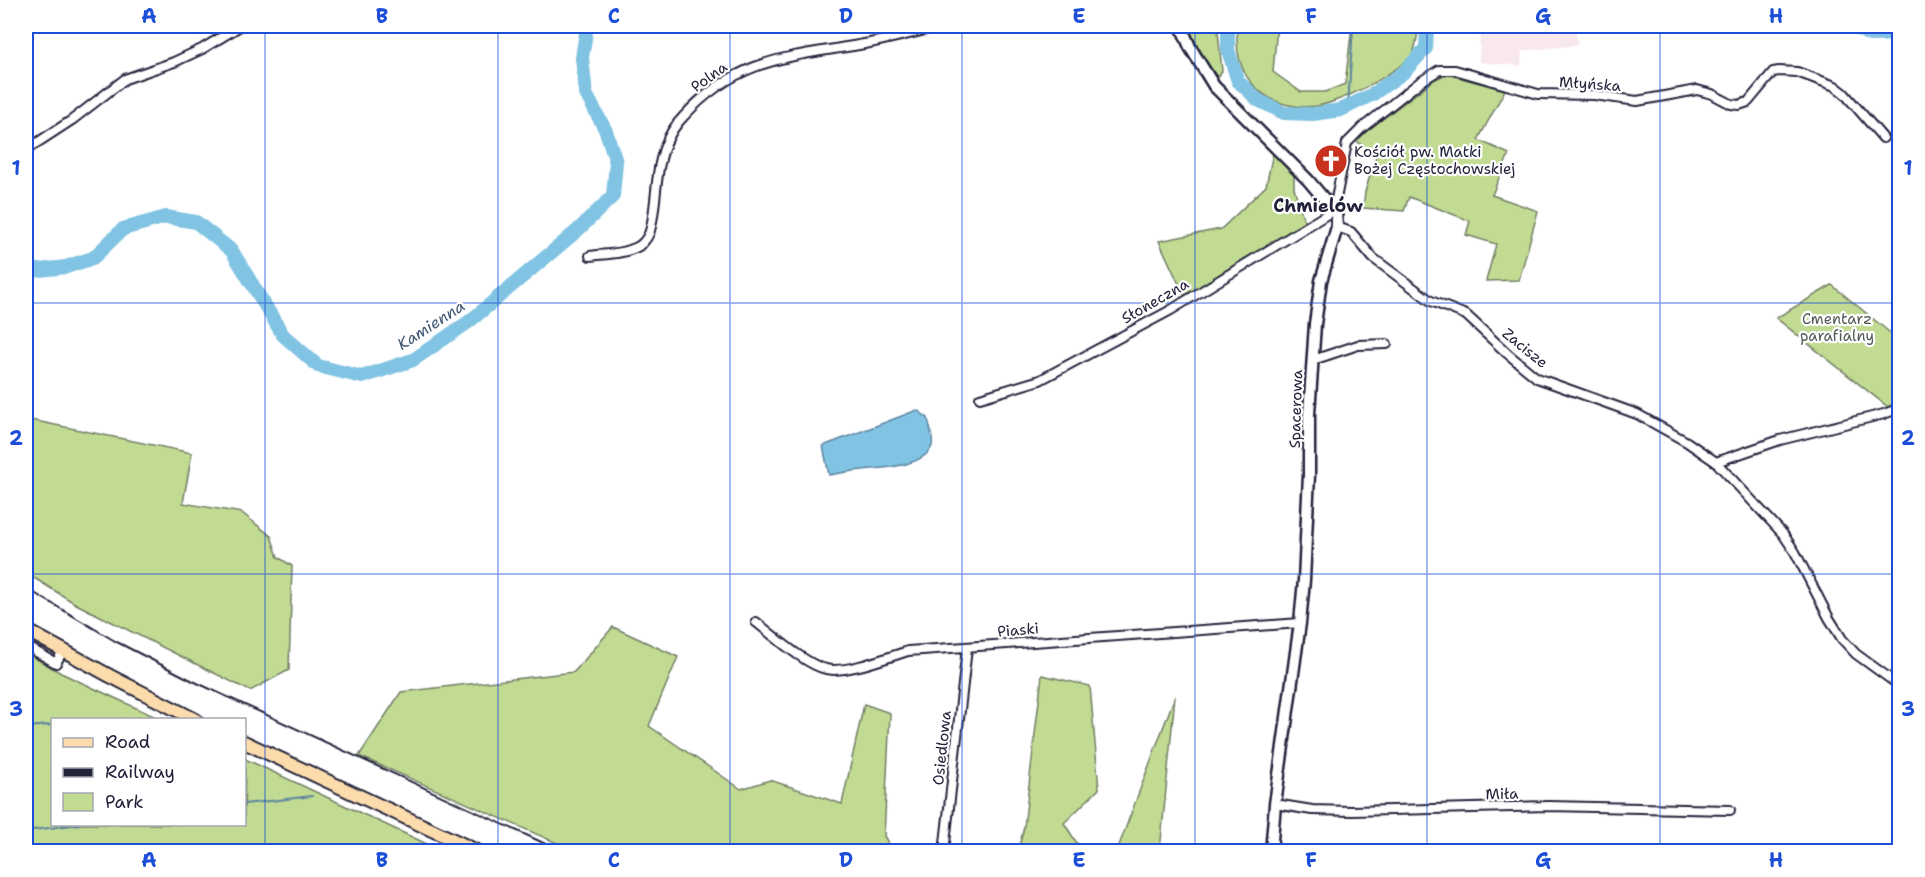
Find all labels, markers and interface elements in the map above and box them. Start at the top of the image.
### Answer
text: A [141,3,157,29]
text: B [376,3,388,29]
text: C [608,3,620,29]
text: D [839,3,853,29]
text: E [1072,3,1086,29]
text: F [1305,3,1317,29]
text: G [1535,3,1551,29]
text: H [1769,3,1783,29]
street label: Polna [687,57,732,97]
street label: Młyńska [1558,72,1622,96]
place label: Kościół pw. Matki Bożej Częstochowskiej [1354,142,1515,179]
church icon: Kościół pw. Matki Bożej Częstochowskiej [1313,143,1349,179]
text: 1 [11,155,21,181]
text: 1 [1903,155,1913,181]
district label: Chmielów [1273,194,1363,218]
street label: Słoneczna [1118,273,1193,328]
water label: Kamienna [393,295,469,355]
park label: Cmentarz parafialny [1800,309,1874,346]
street label: Zacisze [1498,323,1552,373]
street label: Spacerowa [1285,369,1307,449]
text: 2 [9,425,23,451]
text: 2 [1901,425,1915,451]
street label: Piaski [996,618,1040,642]
text: 3 [9,696,23,722]
text: 3 [1901,696,1915,722]
street label: Osiedlowa [928,709,956,786]
legend [51,718,246,826]
text: Road [105,730,150,754]
text: Railway [105,760,175,784]
street label: Miła [1485,784,1519,804]
text: Park [105,790,144,814]
text: A [141,847,157,873]
text: B [376,847,388,873]
text: C [608,847,620,873]
text: D [839,847,853,873]
text: E [1072,847,1086,873]
text: F [1305,847,1317,873]
text: G [1535,847,1551,873]
text: H [1769,847,1783,873]

